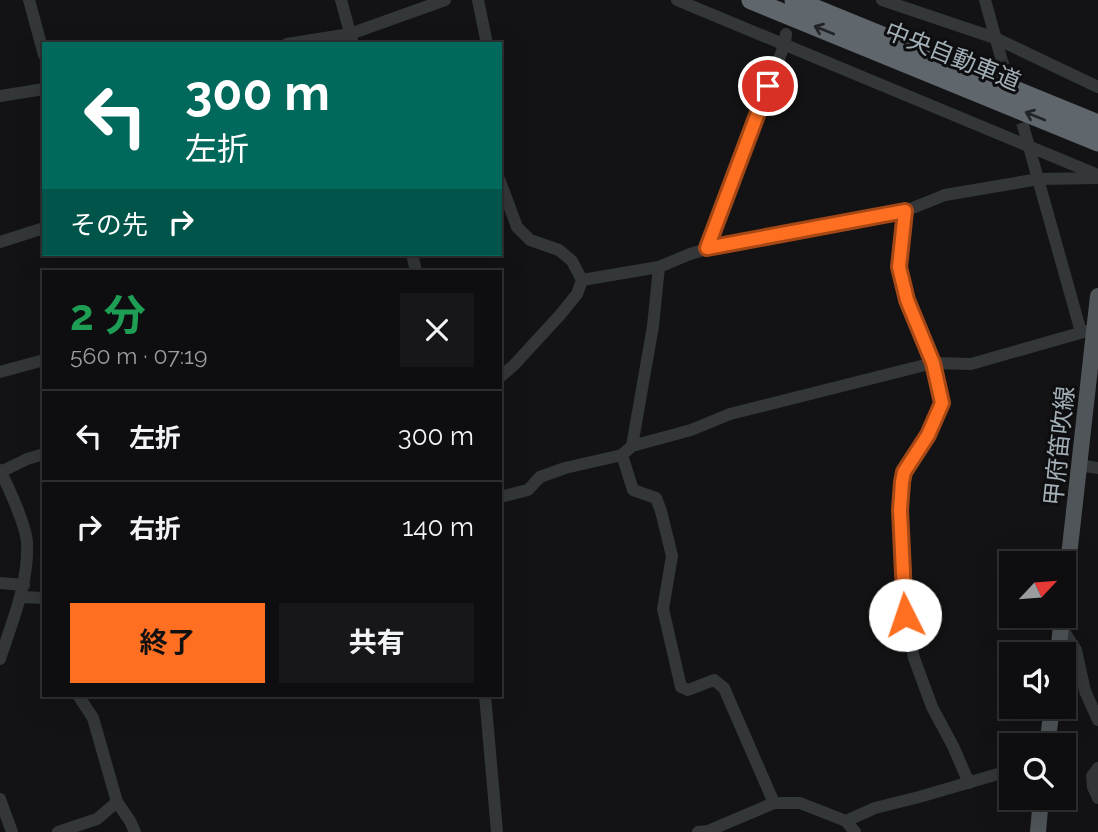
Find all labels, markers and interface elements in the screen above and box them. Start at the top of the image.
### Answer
street label: 中央自動車道 [881,16,1025,96]
one-way arrow [814,23,836,36]
pin [738,56,798,116]
text: 300 m [185,64,330,121]
icon: arrive [749,67,787,105]
icon: left [70,70,161,161]
one-way arrow [1024,109,1046,122]
text: 左折 [185,130,249,167]
icon: right [162,203,200,241]
text: その先 [70,210,148,240]
text: 2 分 [70,291,146,340]
button: close [400,293,474,367]
text: 560 m · 07:19 [70,342,207,369]
street label: 甲府笛吹線 [1038,385,1080,507]
icon: left [70,417,108,455]
text: 300 m [398,421,474,451]
text: 左折 [129,423,181,453]
icon: right [70,508,108,546]
text: 140 m [402,512,474,542]
text: 右折 [129,514,181,544]
north arrow [999,551,1076,628]
map controls [999,551,1076,810]
position arrow [868,578,942,652]
button: 終了 [70,603,265,683]
button: 共有 [279,603,474,683]
button: sound [999,642,1076,719]
button: search [999,733,1076,810]

